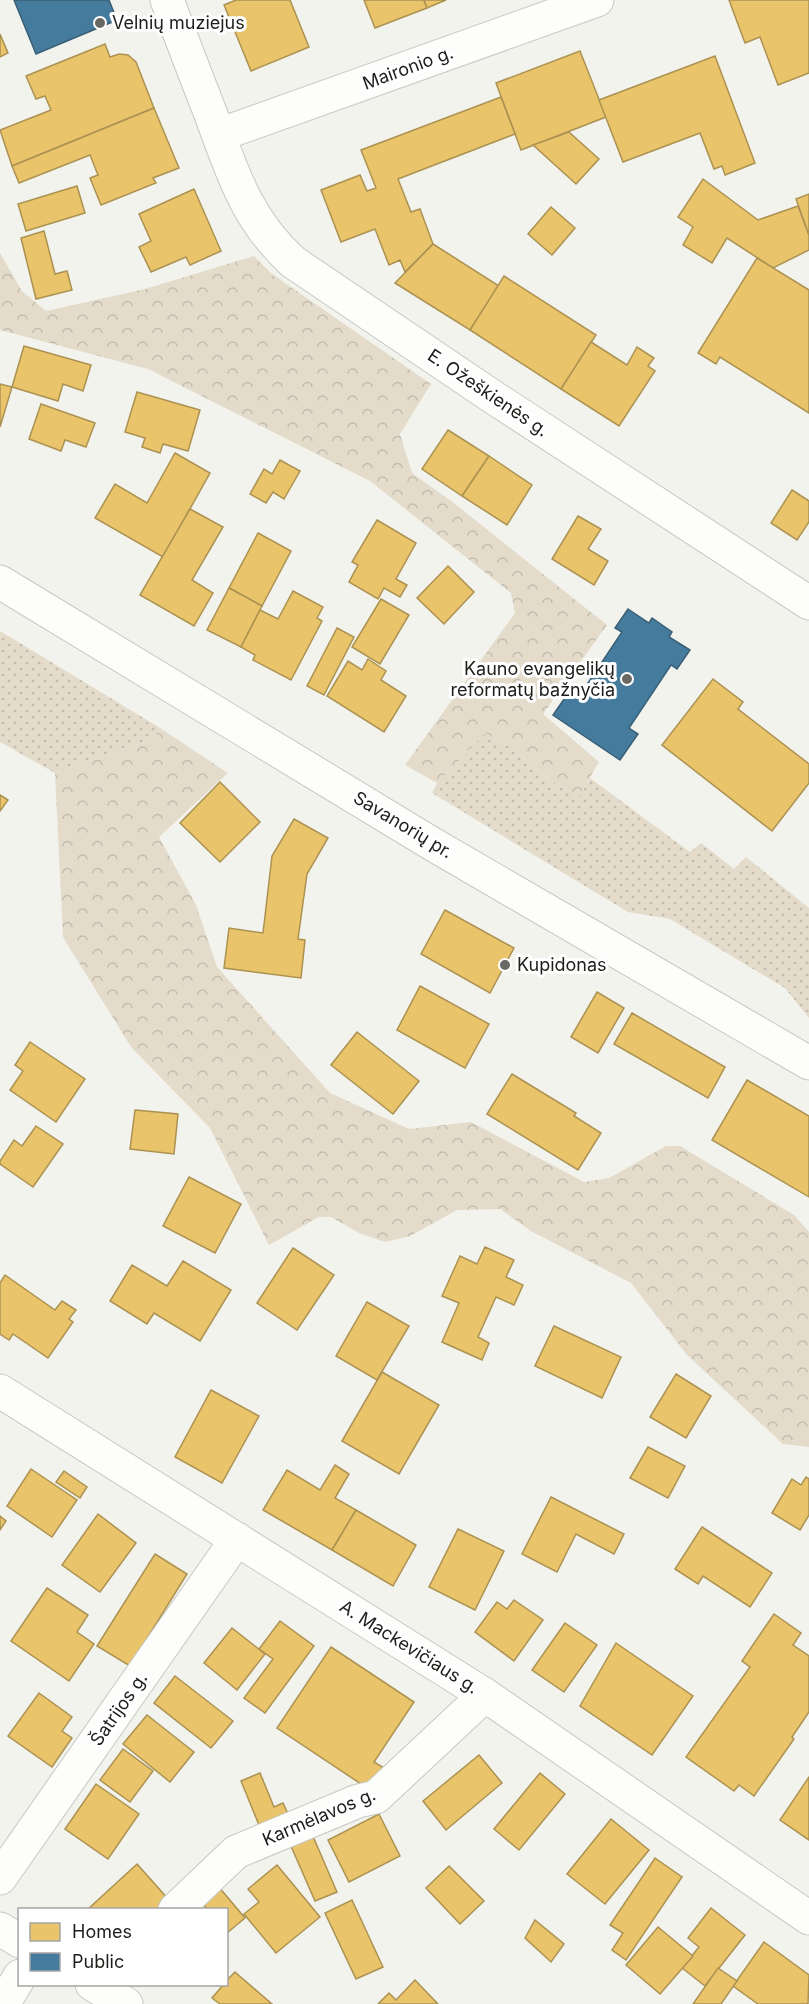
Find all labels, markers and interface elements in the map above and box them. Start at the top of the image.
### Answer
place label: Velnių muziejus [112,12,245,33]
marker: Velnių muziejus [93,16,107,30]
street label: Maironio g. [360,41,456,94]
street label: E. Ožeškienės g. [424,344,553,441]
place label: Kauno evangelikų reformatų bažnyčia [450,658,615,700]
marker: Kauno evangelikų reformatų bažnyčia [620,672,634,686]
street label: Savanorių pr. [350,787,457,862]
place label: Kupidonas [517,954,607,975]
marker: Kupidonas [498,958,512,972]
street label: A. Mackevičiaus g. [336,1595,483,1698]
street label: Šatrijos g. [85,1667,152,1750]
street label: Karmėlavos g. [259,1783,379,1850]
legend [18,1908,228,1986]
text: Homes [72,1921,132,1942]
text: Public [72,1951,124,1972]

